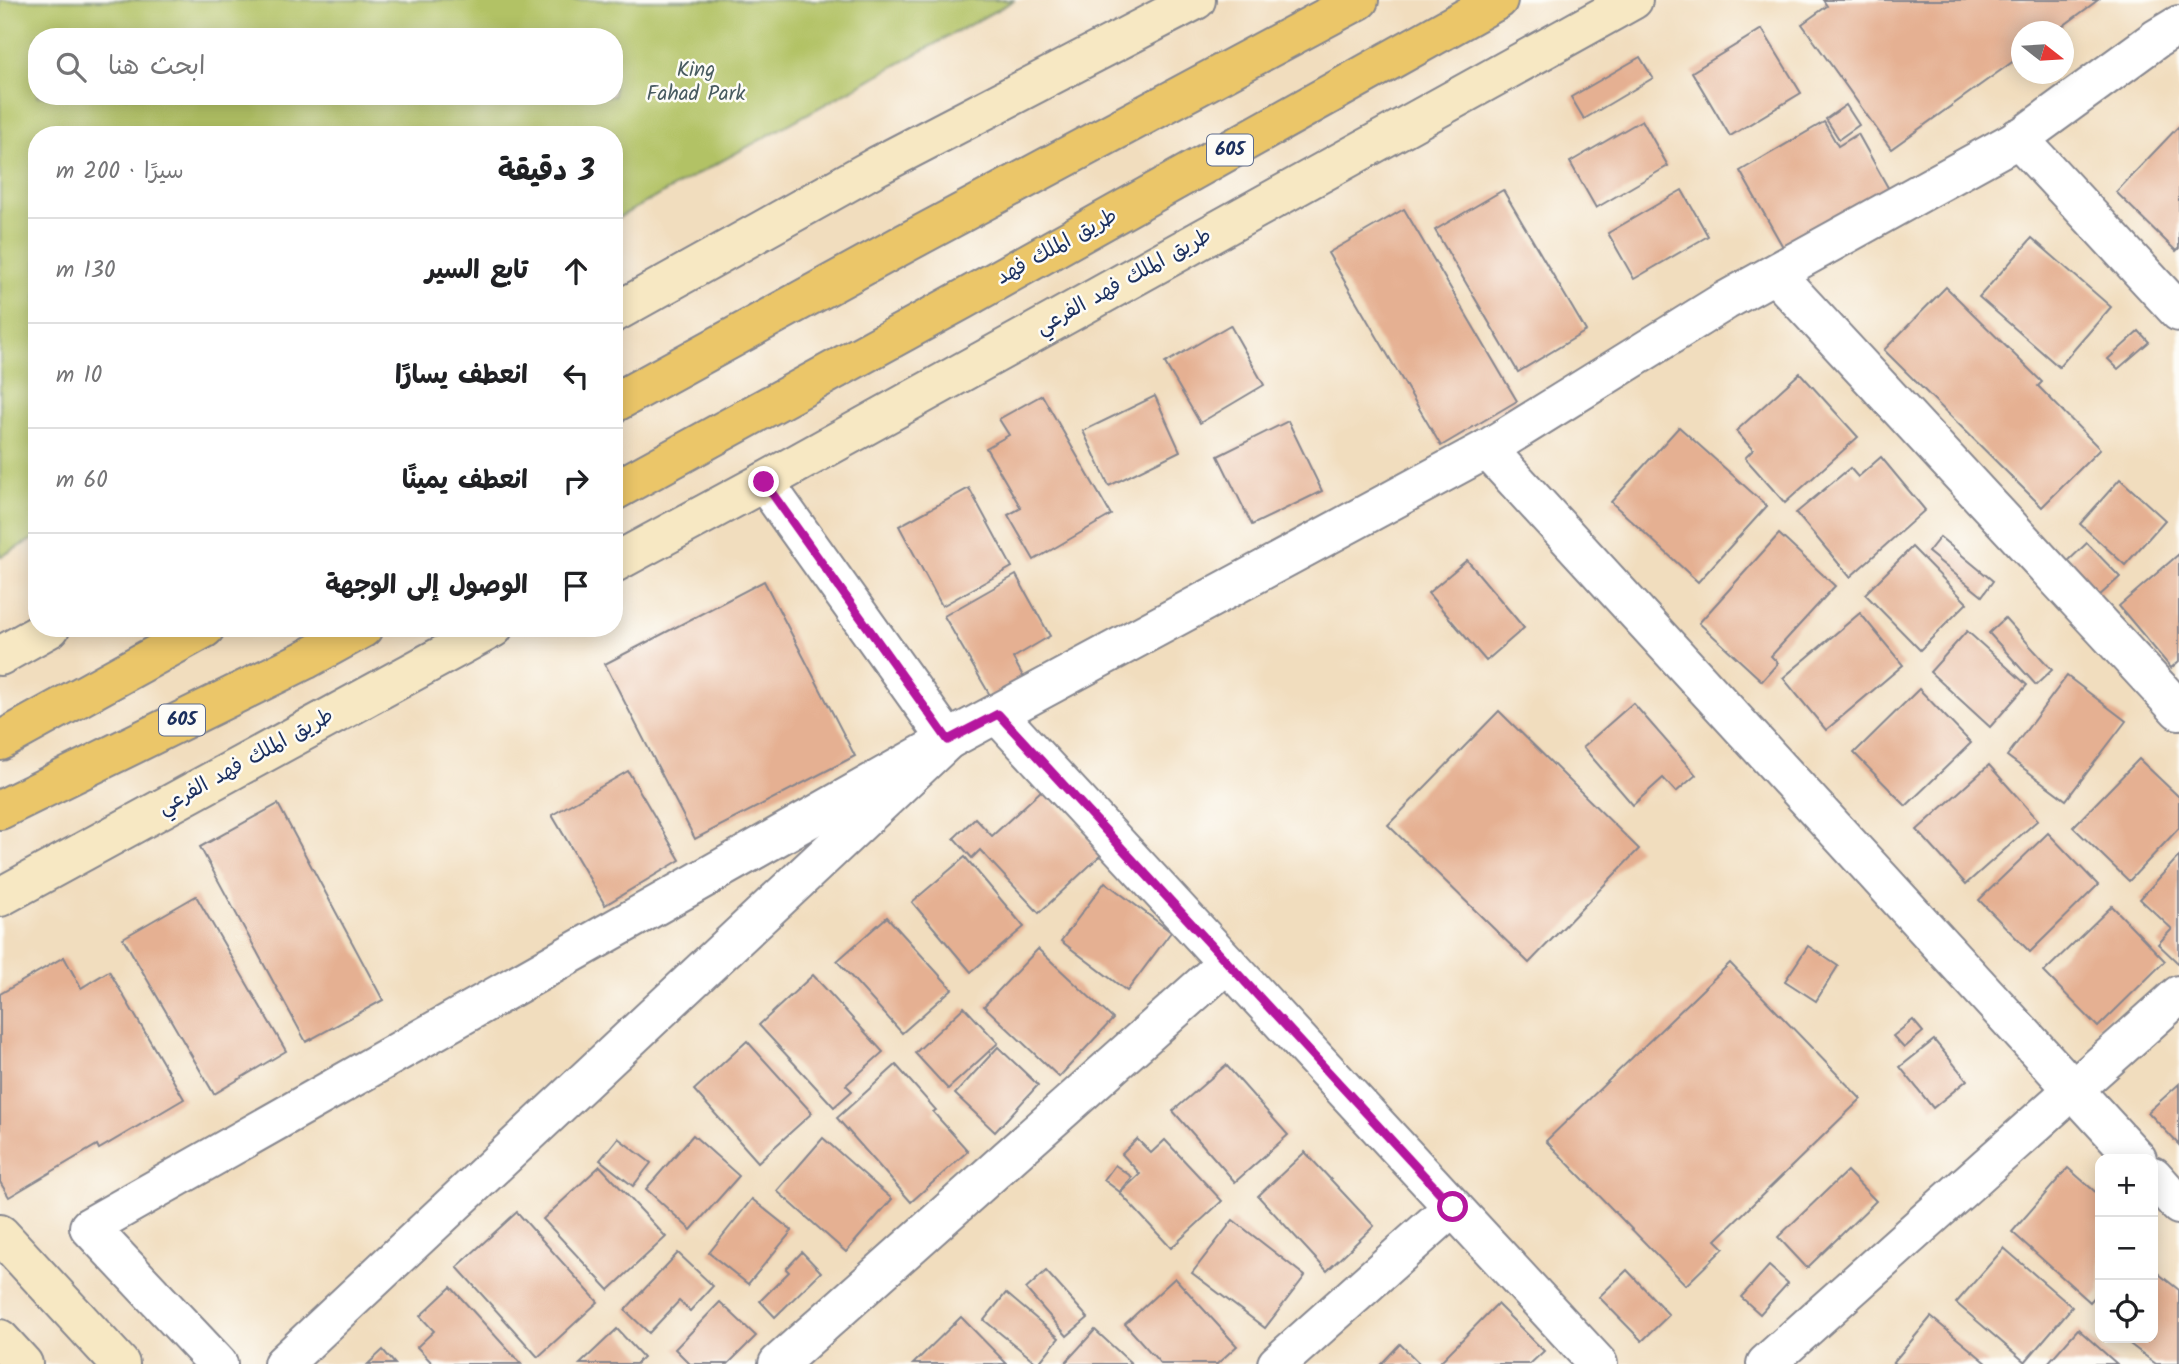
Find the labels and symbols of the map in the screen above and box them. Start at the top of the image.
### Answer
north arrow [2011,21,2074,84]
park label: King Fahad Park [647,54,746,111]
road number: 605 [1207,134,1253,166]
street label: طريق الملك فهد [990,200,1124,294]
street label: طريق الملك فهد الفرعي [1030,220,1219,345]
route end [748,466,779,497]
street label: طريق الملك فهد الفرعي [152,700,341,825]
road number: 605 [159,705,205,736]
route start [1437,1191,1468,1222]

